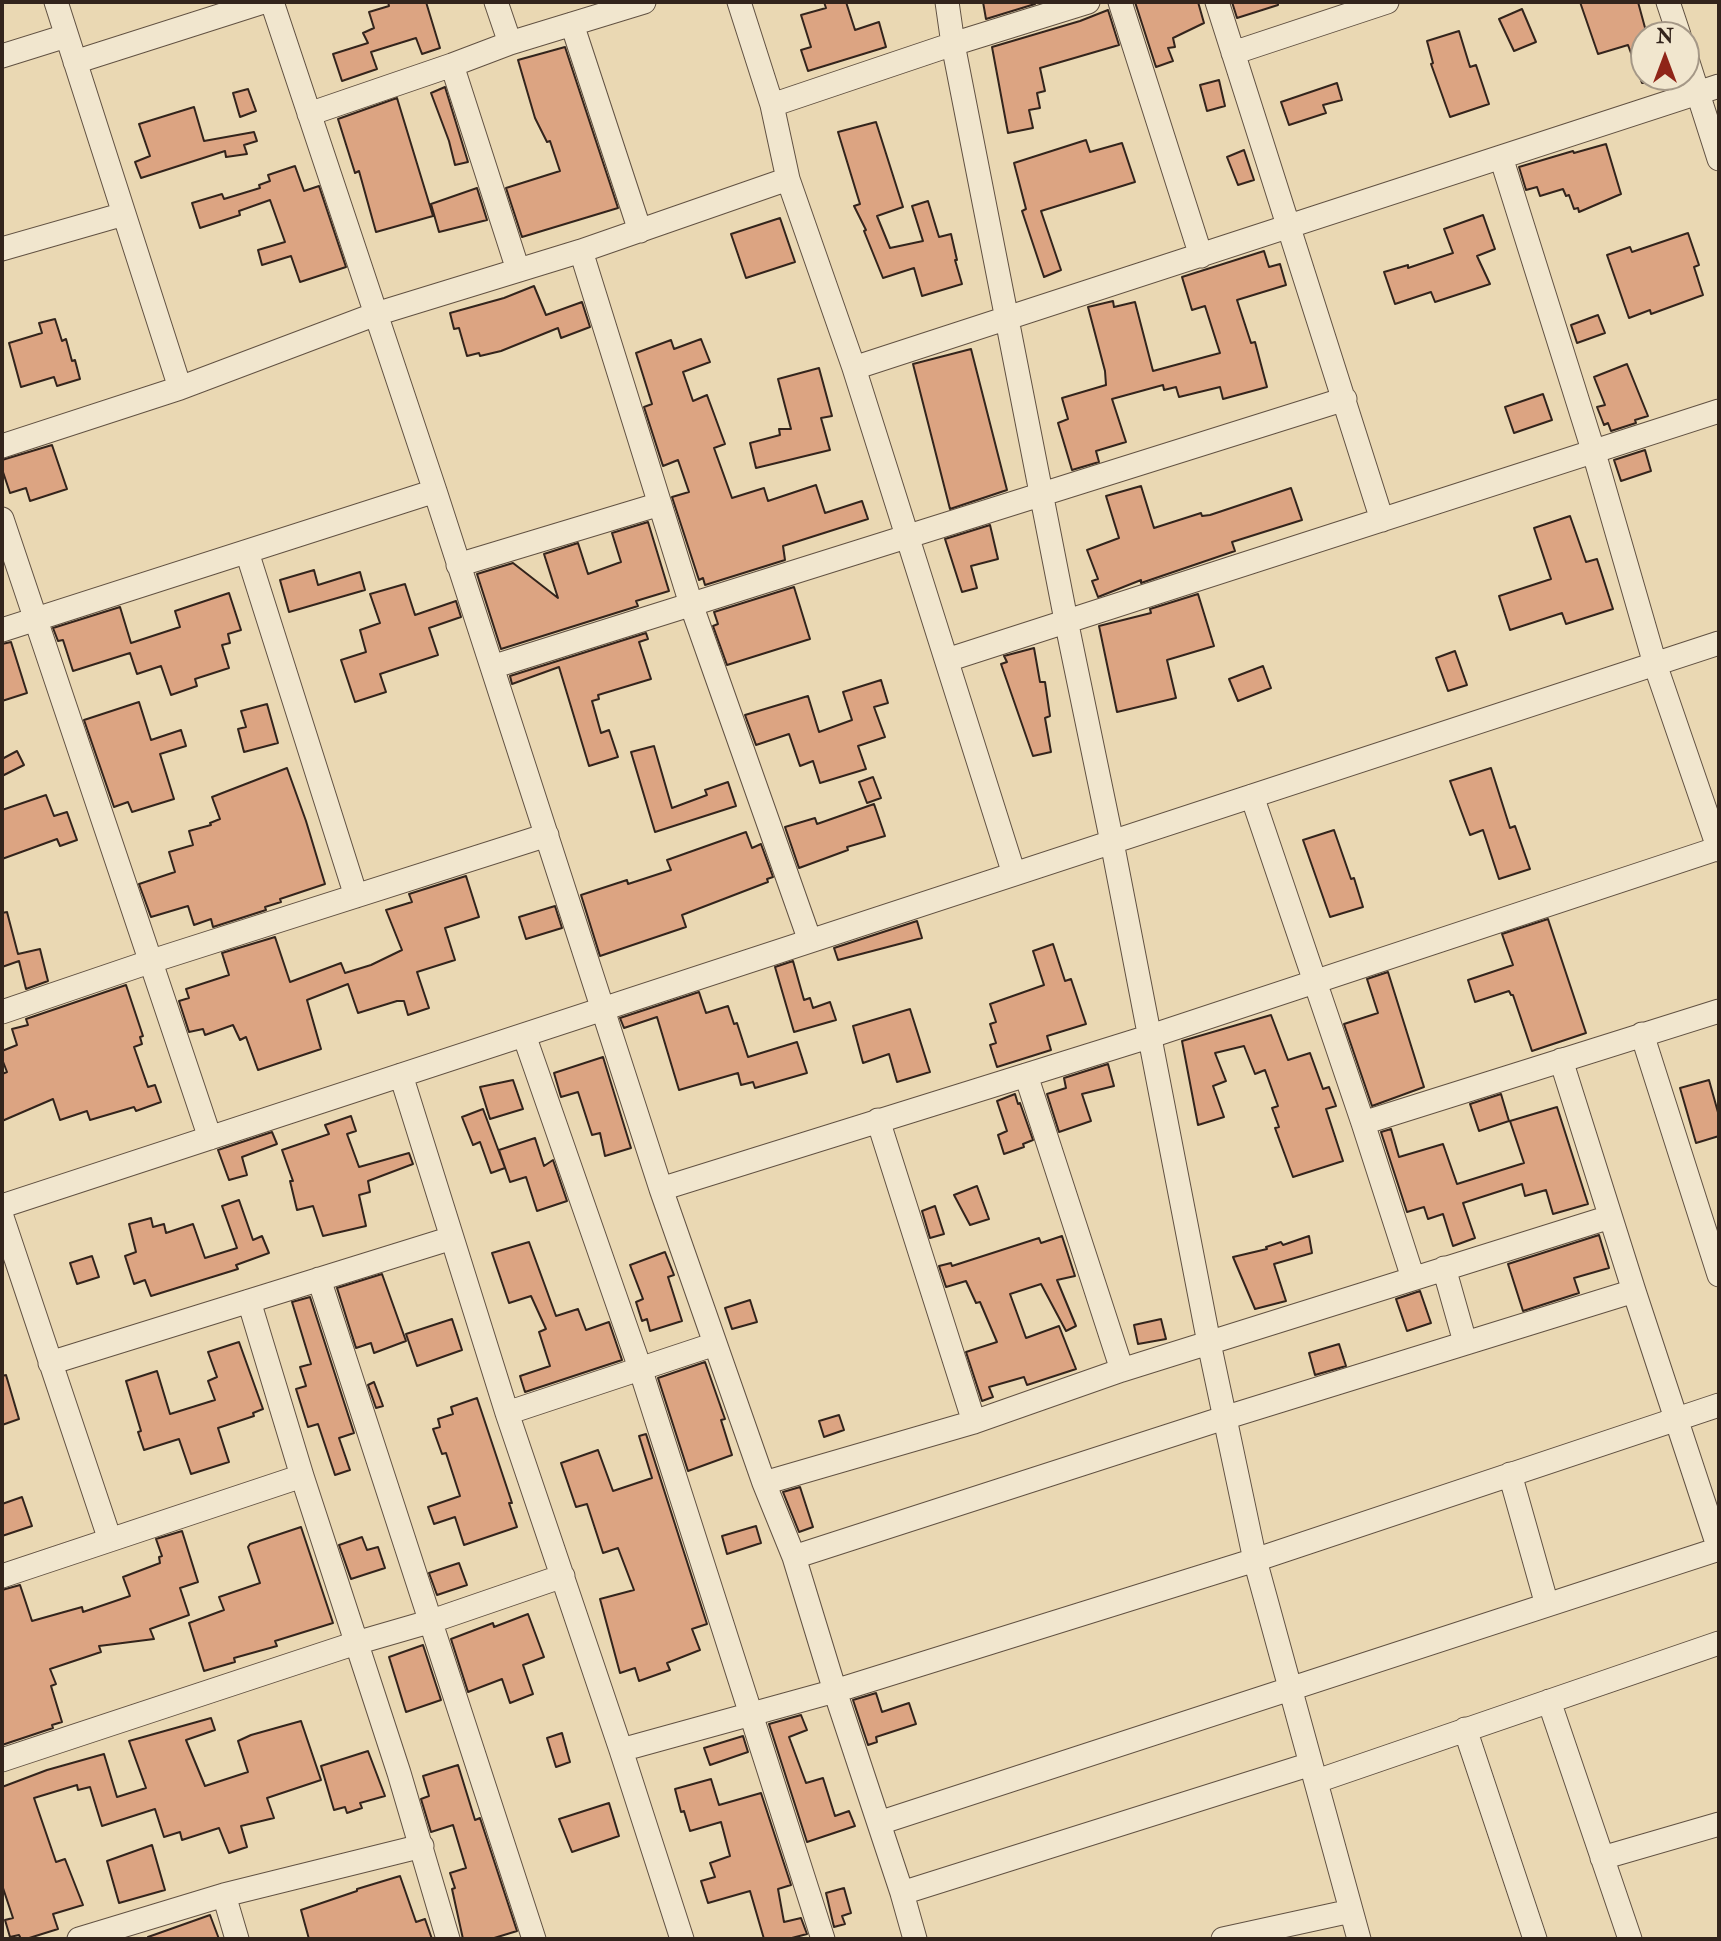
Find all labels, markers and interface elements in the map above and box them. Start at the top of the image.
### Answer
north arrow [1630,21,1700,91]
text: N [1656,25,1674,49]

